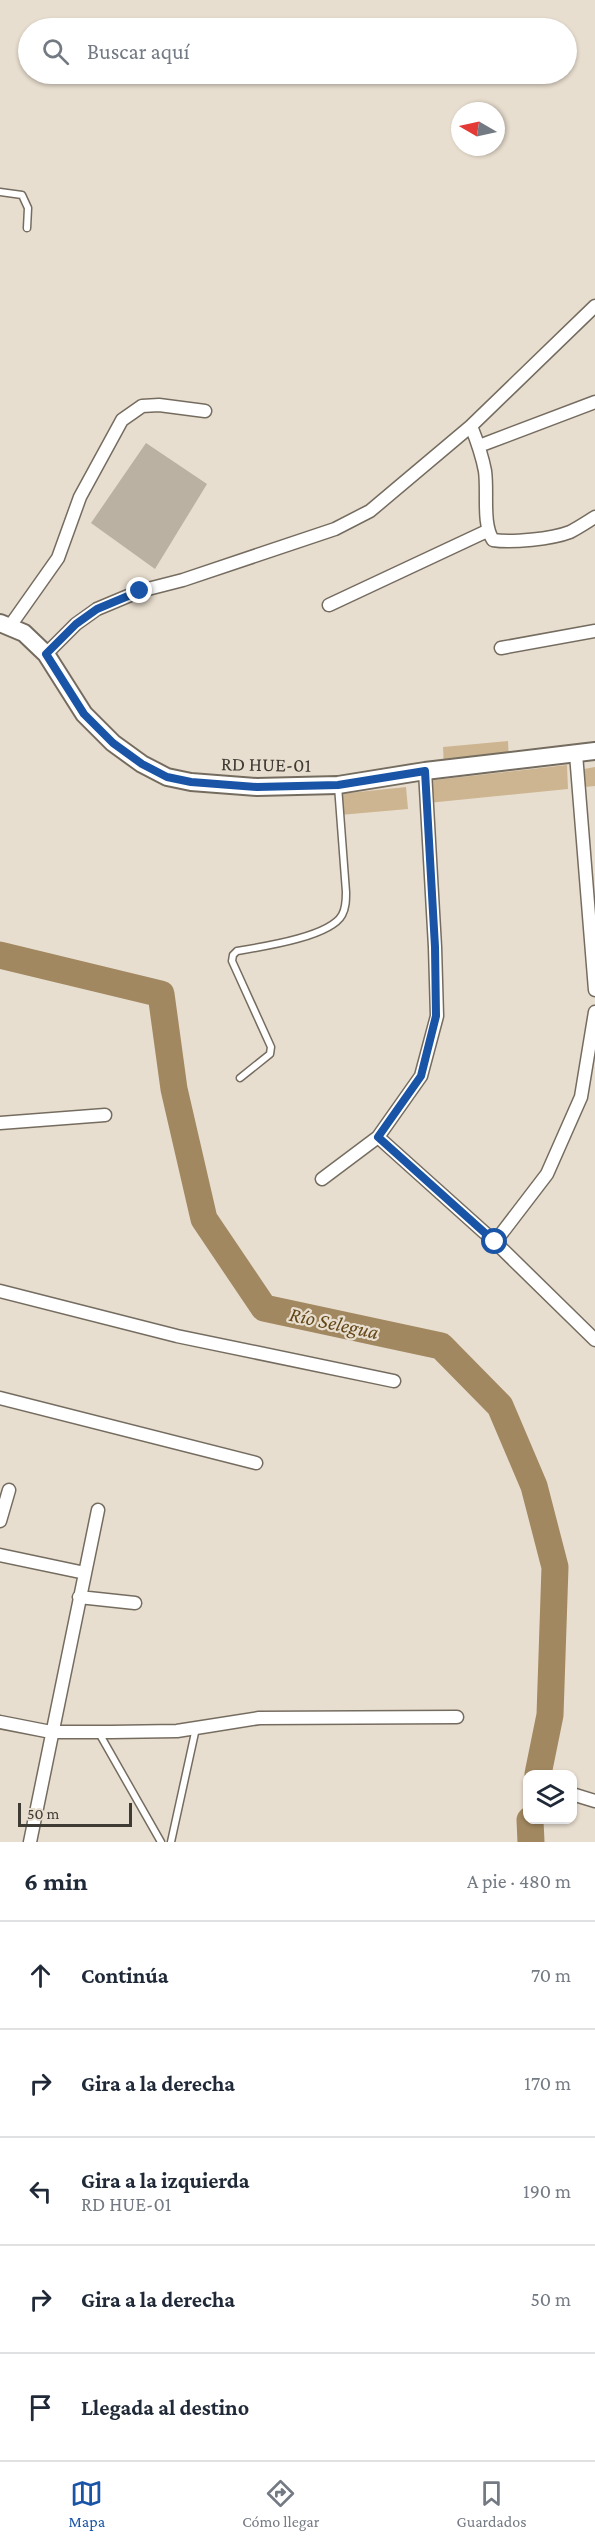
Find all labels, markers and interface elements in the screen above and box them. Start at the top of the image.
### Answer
search box [18,18,577,84]
icon: search [39,35,72,68]
text: Buscar aquí [87,39,189,64]
north arrow [451,102,505,156]
route end [126,577,152,603]
street label: RD HUE-01 [221,752,311,776]
route start [481,1228,507,1254]
water label: Río Selegua [287,1302,381,1344]
map controls [523,1770,577,1824]
button: layers [523,1770,577,1824]
scale bar [18,1800,132,1828]
text: 50 m [27,1805,59,1822]
text: 6 min [24,1867,88,1896]
text: A pie · 480 m [467,1870,571,1892]
icon: ahead [24,1959,57,1992]
text: Continúa [81,1963,168,1988]
text: 70 m [531,1964,571,1986]
icon: right [24,2067,57,2100]
text: Gira a la derecha [81,2071,235,2096]
text: 170 m [524,2072,571,2094]
text: Gira a la izquierda [81,2168,250,2193]
icon: left [24,2175,57,2208]
text: 190 m [523,2180,571,2202]
text: RD HUE-01 [81,2193,171,2215]
icon: right [24,2283,57,2316]
text: Gira a la derecha [81,2287,235,2312]
text: 50 m [530,2288,571,2310]
icon: arrive [24,2391,57,2424]
text: Llegada al destino [81,2395,249,2420]
tab: Mapa [69,2477,105,2530]
tab: Cómo llegar [242,2477,319,2530]
tab: Guardados [457,2477,526,2530]

